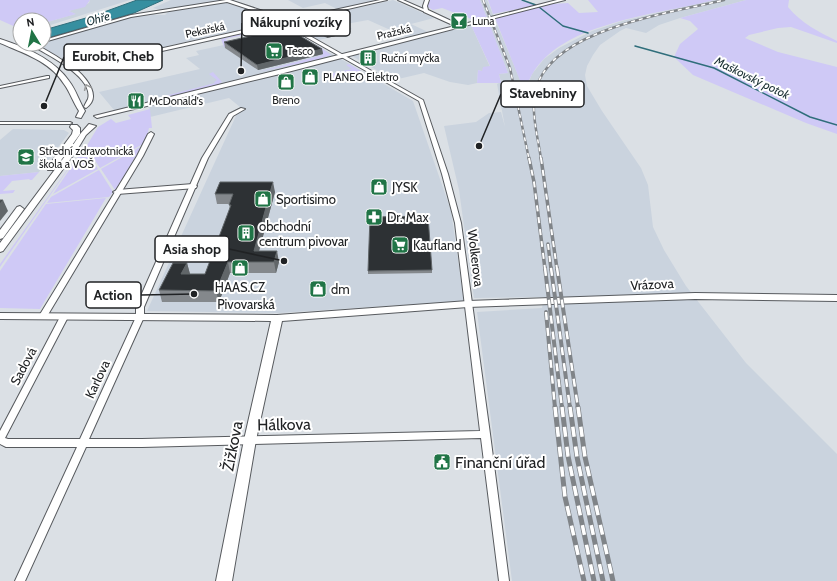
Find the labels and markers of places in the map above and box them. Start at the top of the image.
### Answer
callout: Nákupní vozíky [242,10,350,36]
bar icon: Luna [449,11,469,31]
place label: Luna [472,14,495,28]
supermarket icon: Tesco [264,41,284,61]
callout: Eurobit, Cheb [64,44,162,70]
place label: Tesco [287,44,313,58]
building icon: Ruční myčka [358,48,378,68]
place label: Ruční myčka [381,51,440,65]
shop icon: PLANEO Elektro [300,67,320,87]
place label: PLANEO Elektro [323,70,399,84]
shop icon: Breno [276,72,296,92]
callout: Stavebniny [501,81,584,107]
restaurant icon: McDonald's [126,91,146,111]
place label: Breno [272,93,300,107]
place label: McDonald's [149,94,204,108]
place label: Střední zdravotnická škola a VOŠ [39,144,134,171]
school or university icon: Střední zdravotnická škola a VOŠ [16,147,36,167]
shop icon: JYSK [369,177,389,197]
place label: JYSK [391,179,418,195]
shop icon: Sportisimo [253,189,273,209]
place label: Sportisimo [276,191,336,207]
pharmacy icon: Dr. Max [364,207,384,227]
place label: Dr. Max [387,209,429,225]
place label: obchodní centrum pivovar [259,218,349,249]
building icon: obchodní centrum pivovar [236,223,256,243]
supermarket icon: Kaufland [390,235,410,255]
callout: Asia shop [155,236,229,262]
place label: Kaufland [413,237,462,253]
shop icon: HAAS.CZ [230,258,250,278]
place label: HAAS.CZ [215,279,266,295]
shop icon: dm [308,279,328,299]
place label: dm [331,281,350,297]
callout: Action [86,282,141,308]
public building icon: Finanční úřad [432,452,452,472]
place label: Finanční úřad [455,453,545,472]

